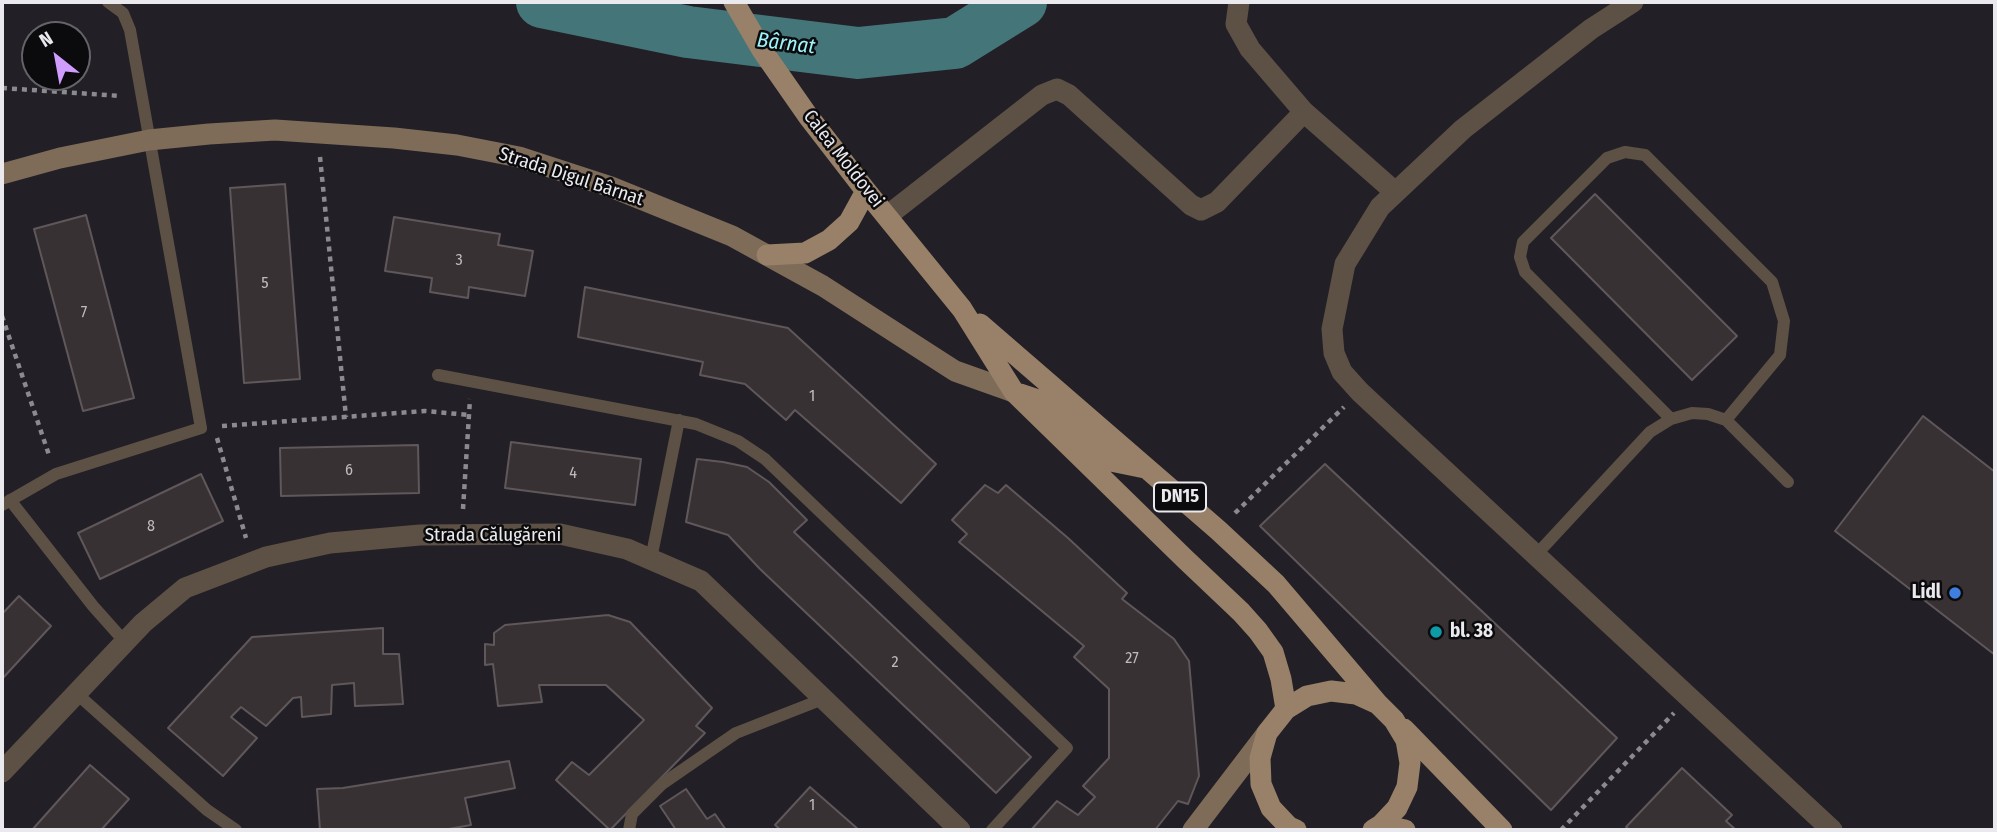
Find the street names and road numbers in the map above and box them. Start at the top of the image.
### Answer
street label: Calea Moldovei [798,106,888,212]
street label: Strada Digul Bârnat [496,143,646,211]
road number: DN15 [1154,482,1206,512]
street label: Strada Călugăreni [425,525,561,547]

